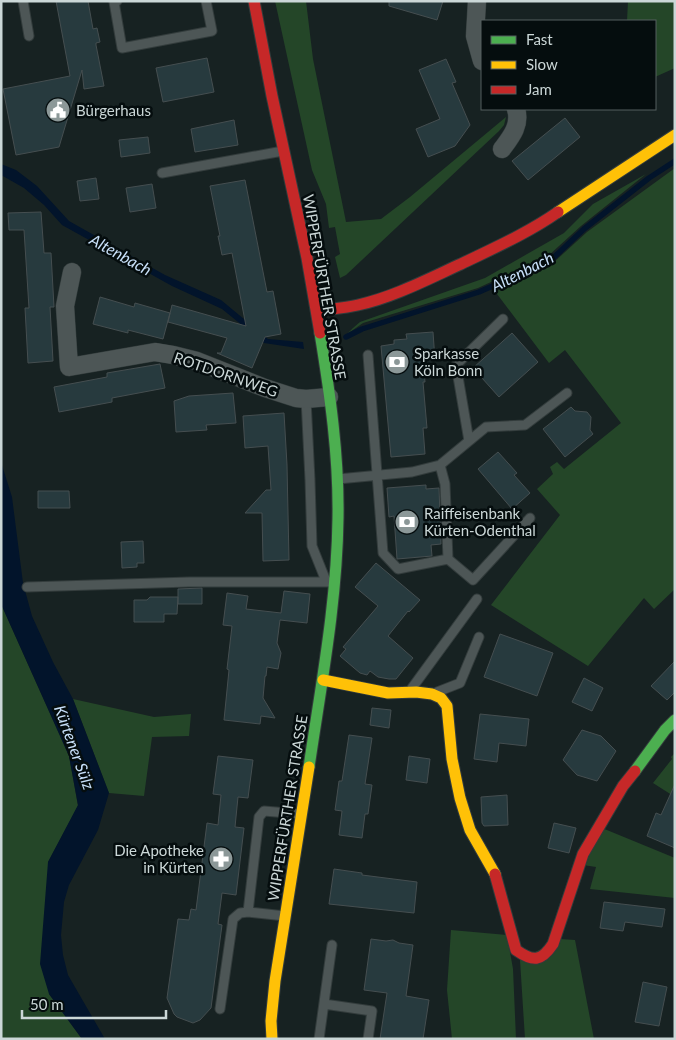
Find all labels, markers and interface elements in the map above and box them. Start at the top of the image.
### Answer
legend [481,20,656,110]
text: Fast [526,30,553,48]
text: Slow [526,55,558,73]
text: Jam [526,80,552,98]
public building icon: Bürgerhaus [45,97,71,123]
place label: Bürgerhaus [76,101,151,119]
street label: WIPPERFÜRTHER STRASSE [300,193,350,381]
water label: Altenbach [86,229,155,279]
water label: Altenbach [487,247,556,295]
place label: Sparkasse Köln Bonn [414,344,482,379]
street label: ROTDORNWEG [172,348,280,400]
bank icon: Sparkasse Köln Bonn [384,349,410,375]
place label: Raiffeisenbank Kürten-Odenthal [424,504,536,539]
bank icon: Raiffeisenbank Kürten-Odenthal [394,509,420,535]
water label: Kürtener Sülz [51,702,99,792]
street label: WIPPERFÜRTHER STRASSE [263,714,311,902]
place label: Die Apotheke in Kürten [114,841,204,876]
pharmacy icon: Die Apotheke in Kürten [208,846,234,872]
scale bar [22,988,166,1020]
text: 50 m [30,995,64,1013]

